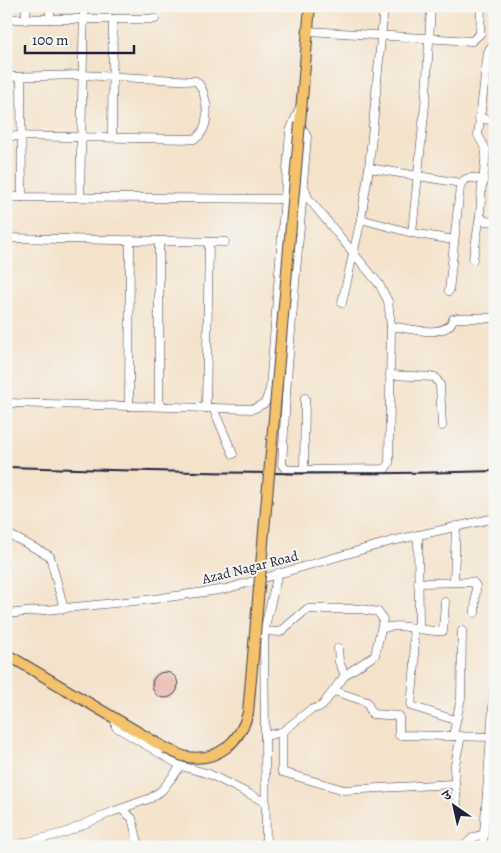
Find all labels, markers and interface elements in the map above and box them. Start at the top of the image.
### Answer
scale bar [25,22,134,54]
text: 100 m [32,30,69,50]
street label: Azad Nagar Road [199,546,301,589]
north arrow [428,780,478,830]
text: उ [438,785,456,806]

